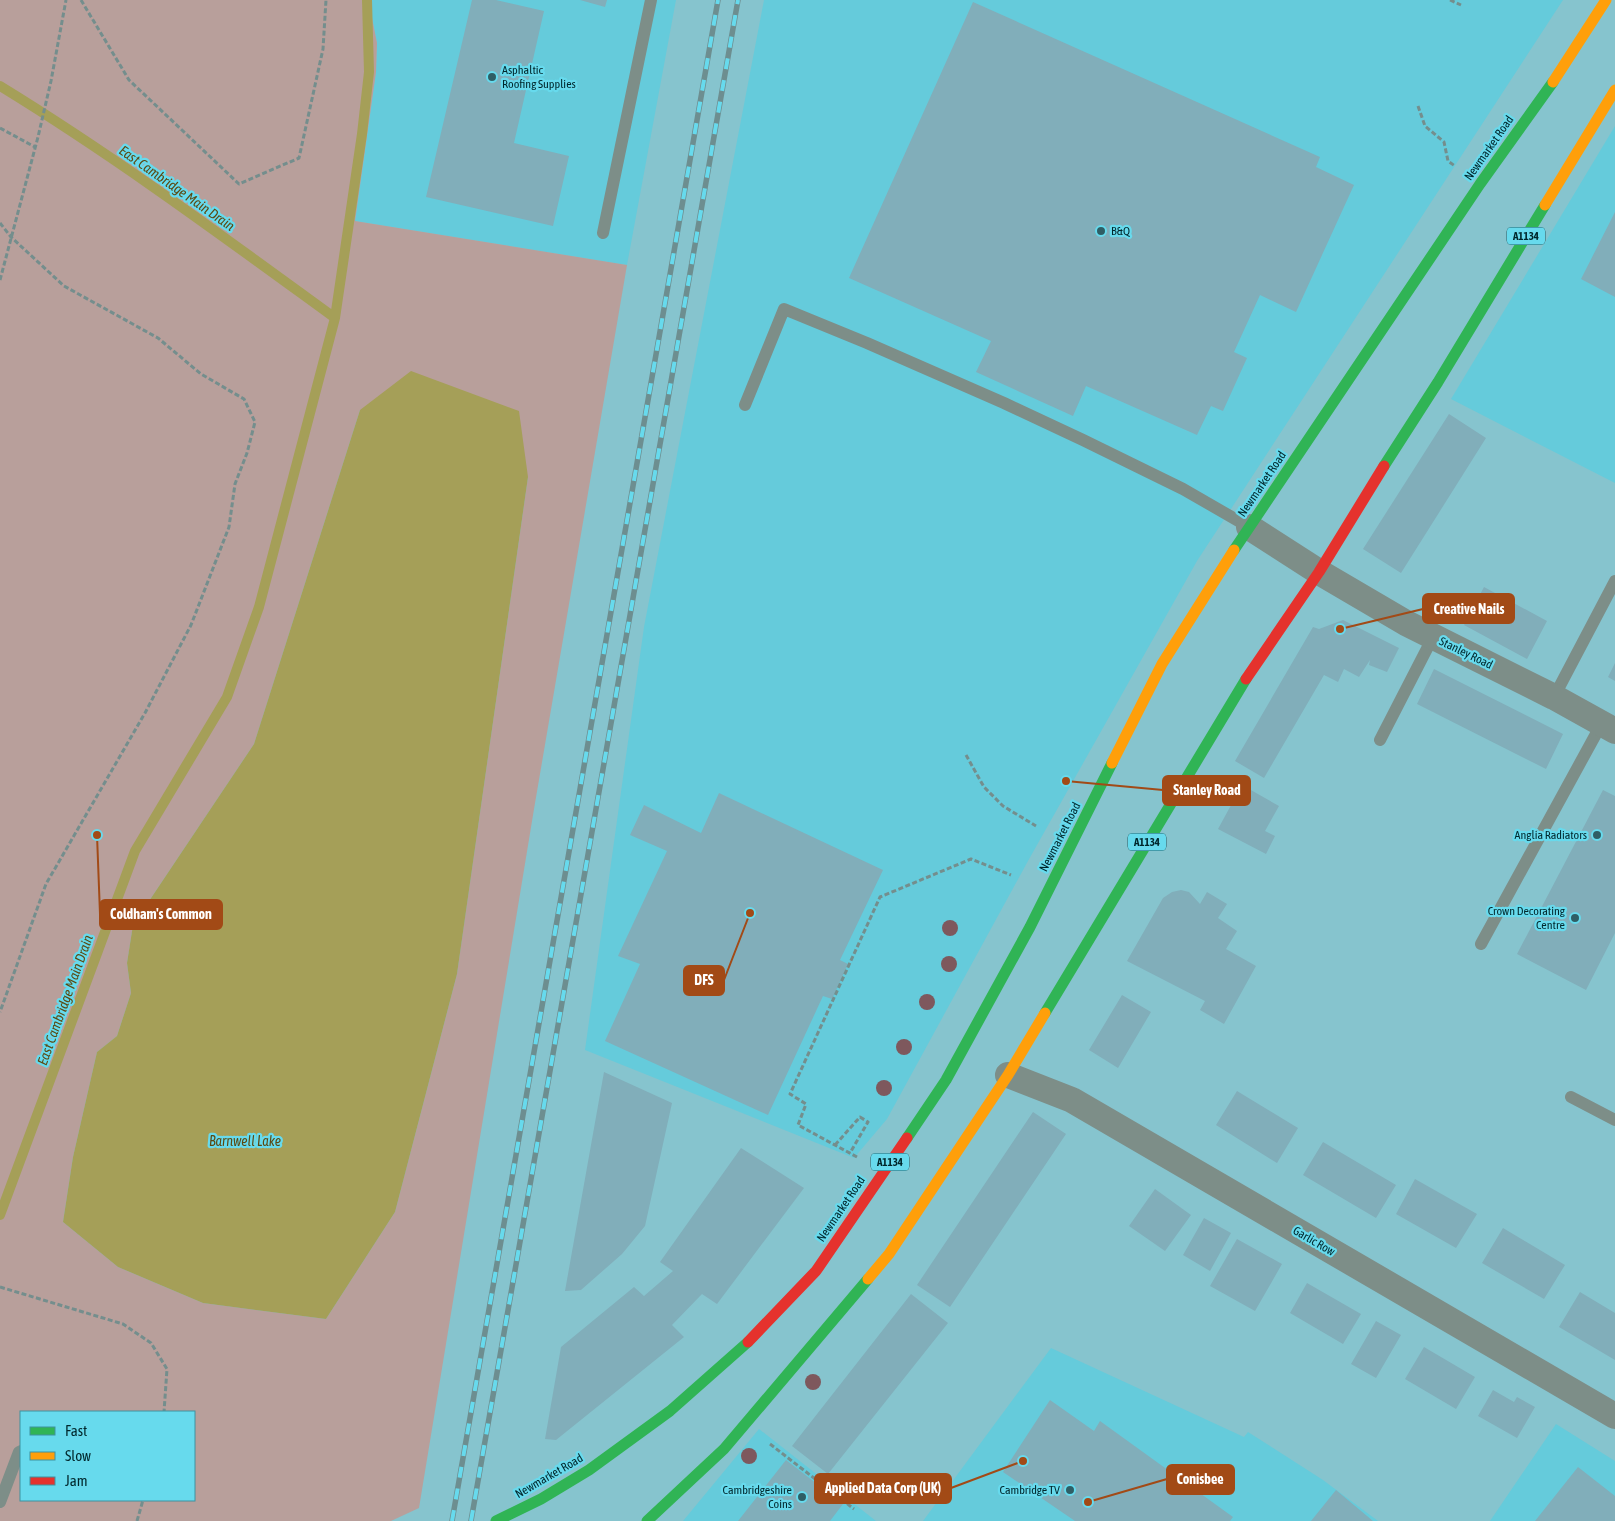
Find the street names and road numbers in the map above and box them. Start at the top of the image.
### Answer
street label: Newmarket Road [1462,113,1516,183]
road number: A1134 [1507,228,1545,245]
street label: Newmarket Road [1235,449,1289,519]
street label: Stanley Road [1437,634,1495,672]
street label: Newmarket Road [1037,800,1083,874]
road number: A1134 [1128,834,1166,850]
road number: A1134 [871,1154,909,1170]
street label: Newmarket Road [814,1174,868,1244]
street label: Garlic Row [1290,1223,1338,1259]
street label: Newmarket Road [513,1451,585,1501]

